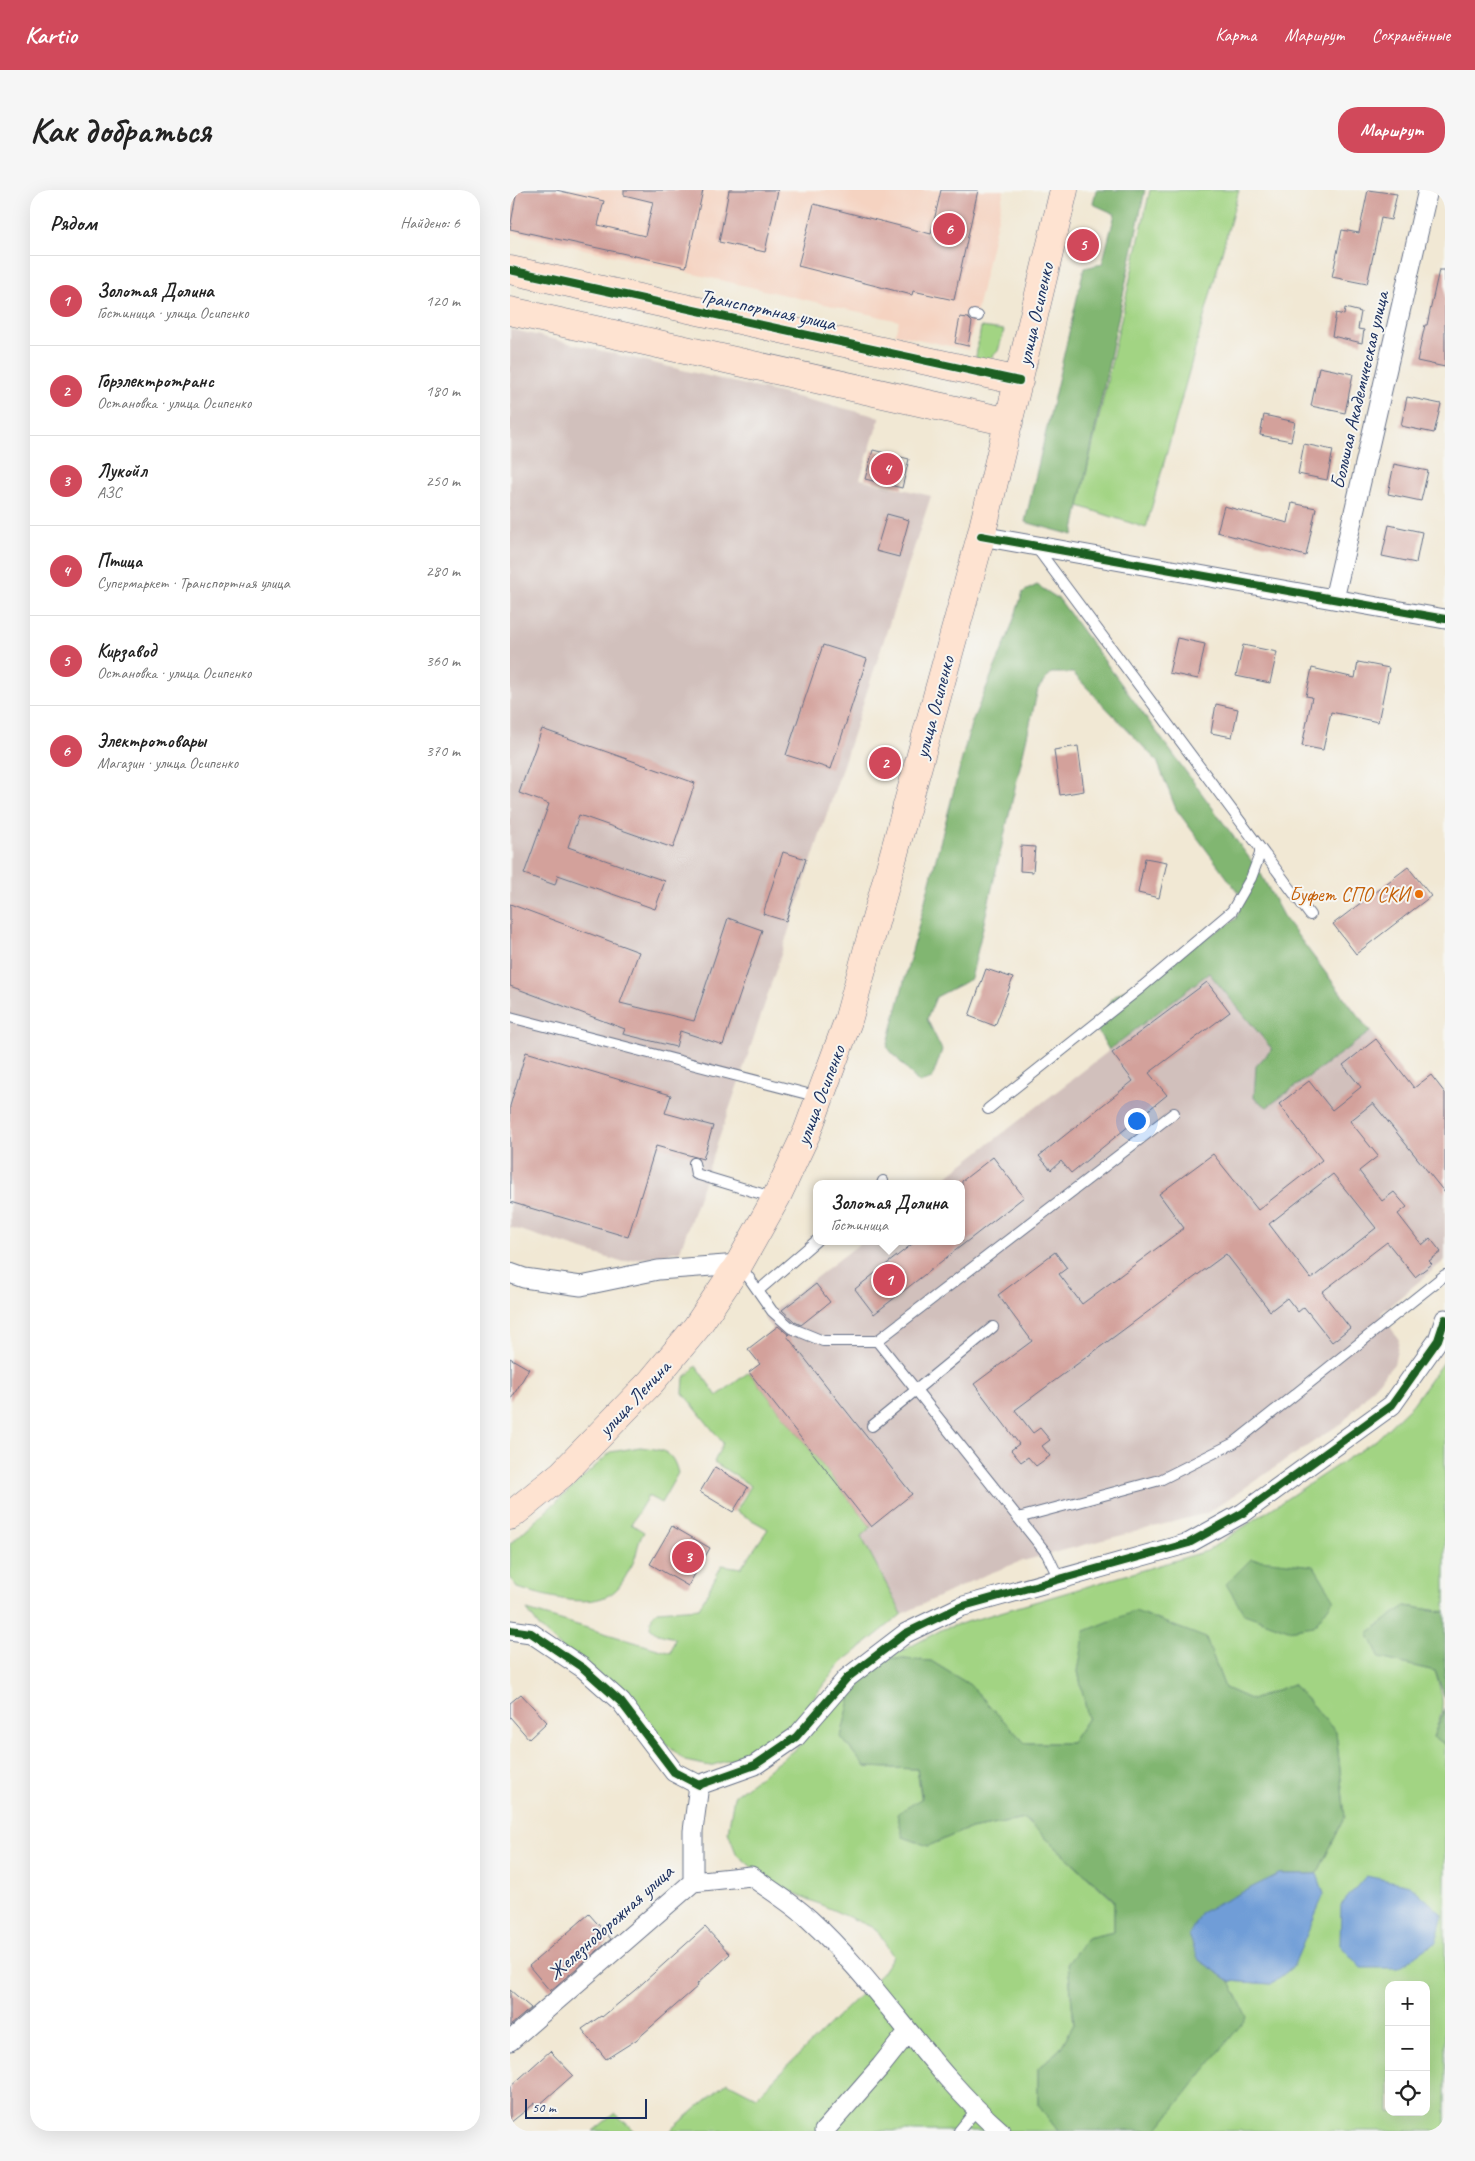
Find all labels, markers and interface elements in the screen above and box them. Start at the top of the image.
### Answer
text: Kartio [25,20,77,50]
text: Карта [1215,24,1256,46]
text: Маршрут [1284,24,1344,46]
text: Сохранённые [1372,24,1450,46]
button: Маршрут [1338,107,1445,153]
text: Как добраться [30,108,211,153]
text: Рядом [50,210,97,236]
pin: 6 [933,210,965,248]
text: Найдено: 6 [400,213,460,233]
pin: 5 [1067,226,1099,264]
street label: улица Осипенко [1011,259,1060,369]
text: Золотая Долина [97,279,213,303]
street label: Транспортная улица [698,283,839,336]
street label: Большая Академическая улица [1325,287,1395,491]
text: 1 [62,291,70,311]
text: 120 m [426,291,460,311]
text: Гостиница · улица Осипенко [97,303,249,323]
text: Горэлектротранс [97,369,214,393]
text: 2 [62,381,70,401]
text: 180 m [426,381,460,401]
text: Остановка · улица Осипенко [97,393,251,413]
pin: 4 [871,450,903,488]
text: Лукойл [97,459,147,483]
text: 3 [62,471,70,491]
text: 250 m [426,471,460,491]
text: АЗС [97,483,121,503]
text: Птица [97,549,142,573]
text: 4 [62,561,70,581]
text: 280 m [426,561,460,581]
text: Супермаркет · Транспортная улица [97,573,290,593]
text: Кирзавод [97,639,156,663]
text: 5 [63,651,69,671]
text: 360 m [426,651,460,671]
street label: улица Осипенко [909,652,960,762]
text: Остановка · улица Осипенко [97,663,251,683]
text: Электротовары [97,729,206,753]
text: 6 [62,741,70,761]
text: 370 m [426,741,460,761]
pin: 2 [869,744,901,782]
text: Магазин · улица Осипенко [97,753,238,773]
place label: Буфет СПО СКИ [1289,882,1413,907]
marker: Буфет СПО СКИ [1413,888,1425,900]
street label: улица Осипенко [790,1041,851,1149]
your location [1124,1108,1150,1134]
popup [813,1180,965,1245]
text: Золотая Долина [831,1191,947,1215]
text: Гостиница [831,1215,888,1235]
pin: 1 [873,1261,905,1299]
street label: улица Ленина [592,1354,677,1442]
pin: 3 [672,1538,704,1576]
street label: Железнодорожная улица [542,1858,679,1985]
map controls [1385,1981,1430,2116]
button: + [1385,1981,1430,2026]
button: − [1385,2026,1430,2071]
button: locate [1385,2071,1430,2116]
scale bar [525,2096,648,2119]
text: 50 m [532,2099,556,2116]

